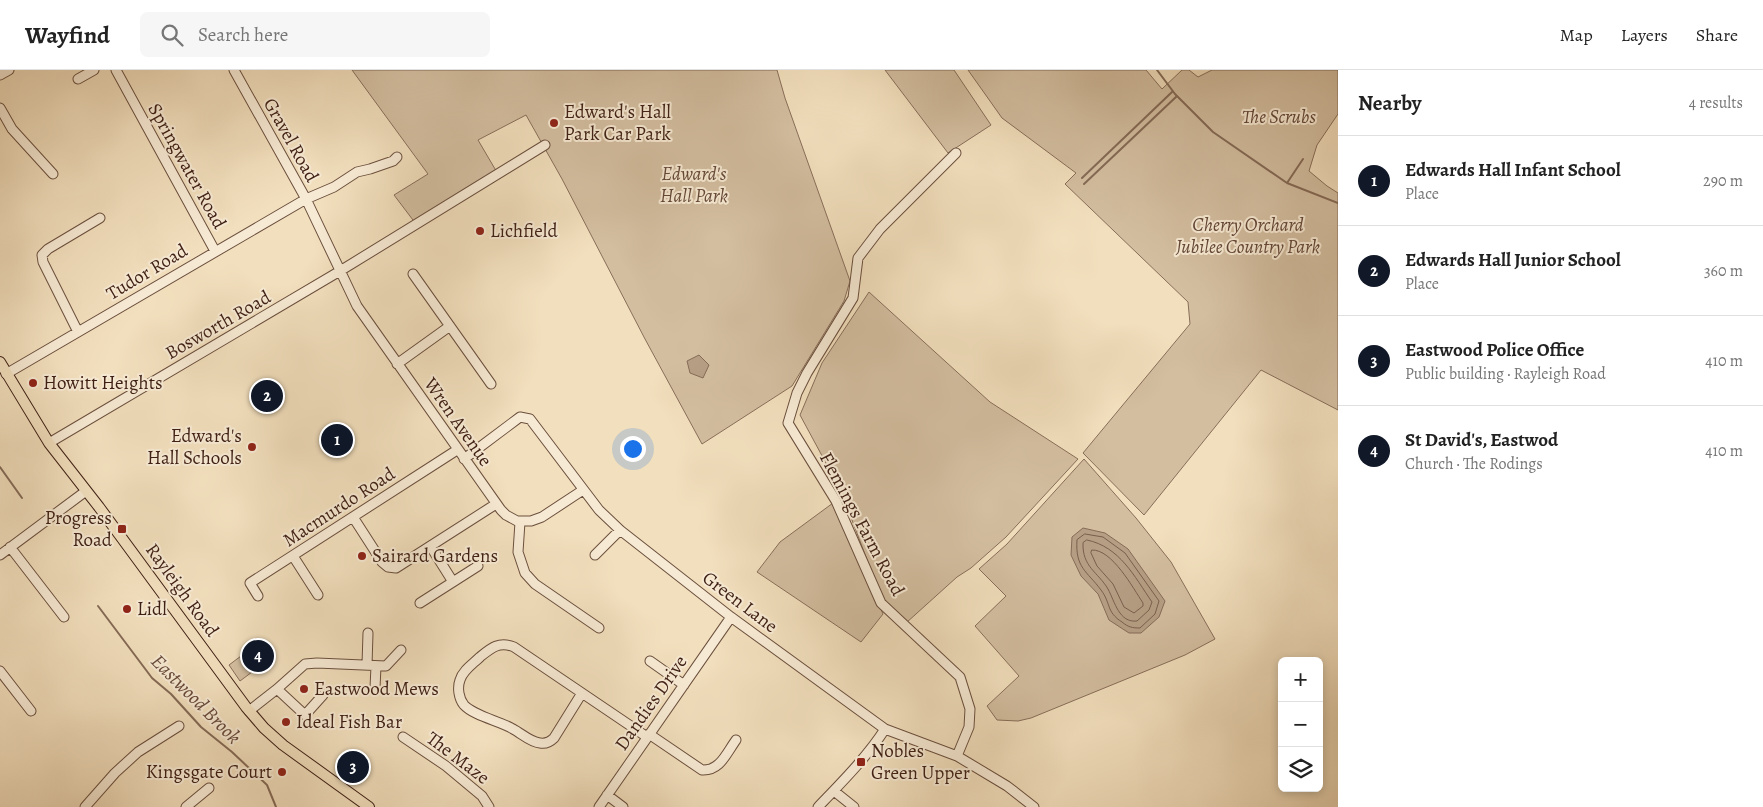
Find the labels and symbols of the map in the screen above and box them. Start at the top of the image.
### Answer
street label: Gravel Road [257,93,325,187]
street label: Springwater Road [142,98,233,234]
place label: Edward's Hall Park Car Park [564,99,671,147]
park label: The Scrubs [1242,104,1316,130]
marker: Edward's Hall Park Car Park [548,117,560,129]
park label: Edward's Hall Park [660,161,728,209]
park label: Cherry Orchard Jubilee Country Park [1175,212,1320,260]
place label: Lichfield [490,218,558,244]
marker: Lichfield [474,225,486,237]
street label: Tudor Road [102,237,193,306]
street label: Bosworth Road [160,284,276,366]
place label: Howitt Heights [43,370,163,396]
street label: Wren Avenue [417,371,498,472]
marker: Howitt Heights [27,377,39,389]
pin: 2 [251,377,283,415]
pin: 1 [321,421,353,459]
place label: Edward's Hall Schools [147,423,242,471]
your location [620,436,646,462]
marker: Edward's Hall Schools [246,441,258,453]
street label: Flemings Farm Road [813,447,911,601]
street label: Macmurdo Road [278,461,401,553]
place label: Progress Road [45,505,113,553]
marker: Progress Road [116,523,128,535]
street label: Rayleigh Road [139,538,225,643]
place label: Sairard Gardens [372,543,498,569]
marker: Sairard Gardens [356,550,368,562]
street label: Green Lane [697,565,783,639]
place label: Lidl [137,596,167,622]
marker: Lidl [121,603,133,615]
pin: 4 [242,637,274,675]
water label: Eastwood Brook [145,648,247,750]
street label: Dandies Drive [609,650,693,756]
place label: Eastwood Mews [314,676,439,702]
marker: Eastwood Mews [298,683,310,695]
place label: Ideal Fish Bar [296,709,402,735]
marker: Ideal Fish Bar [280,716,292,728]
street label: The Maze [421,726,495,790]
place label: Nobles Green Upper [871,738,970,786]
pin: 3 [337,748,369,786]
marker: Nobles Green Upper [855,756,867,768]
place label: Kingsgate Court [146,759,272,785]
marker: Kingsgate Court [276,766,288,778]

